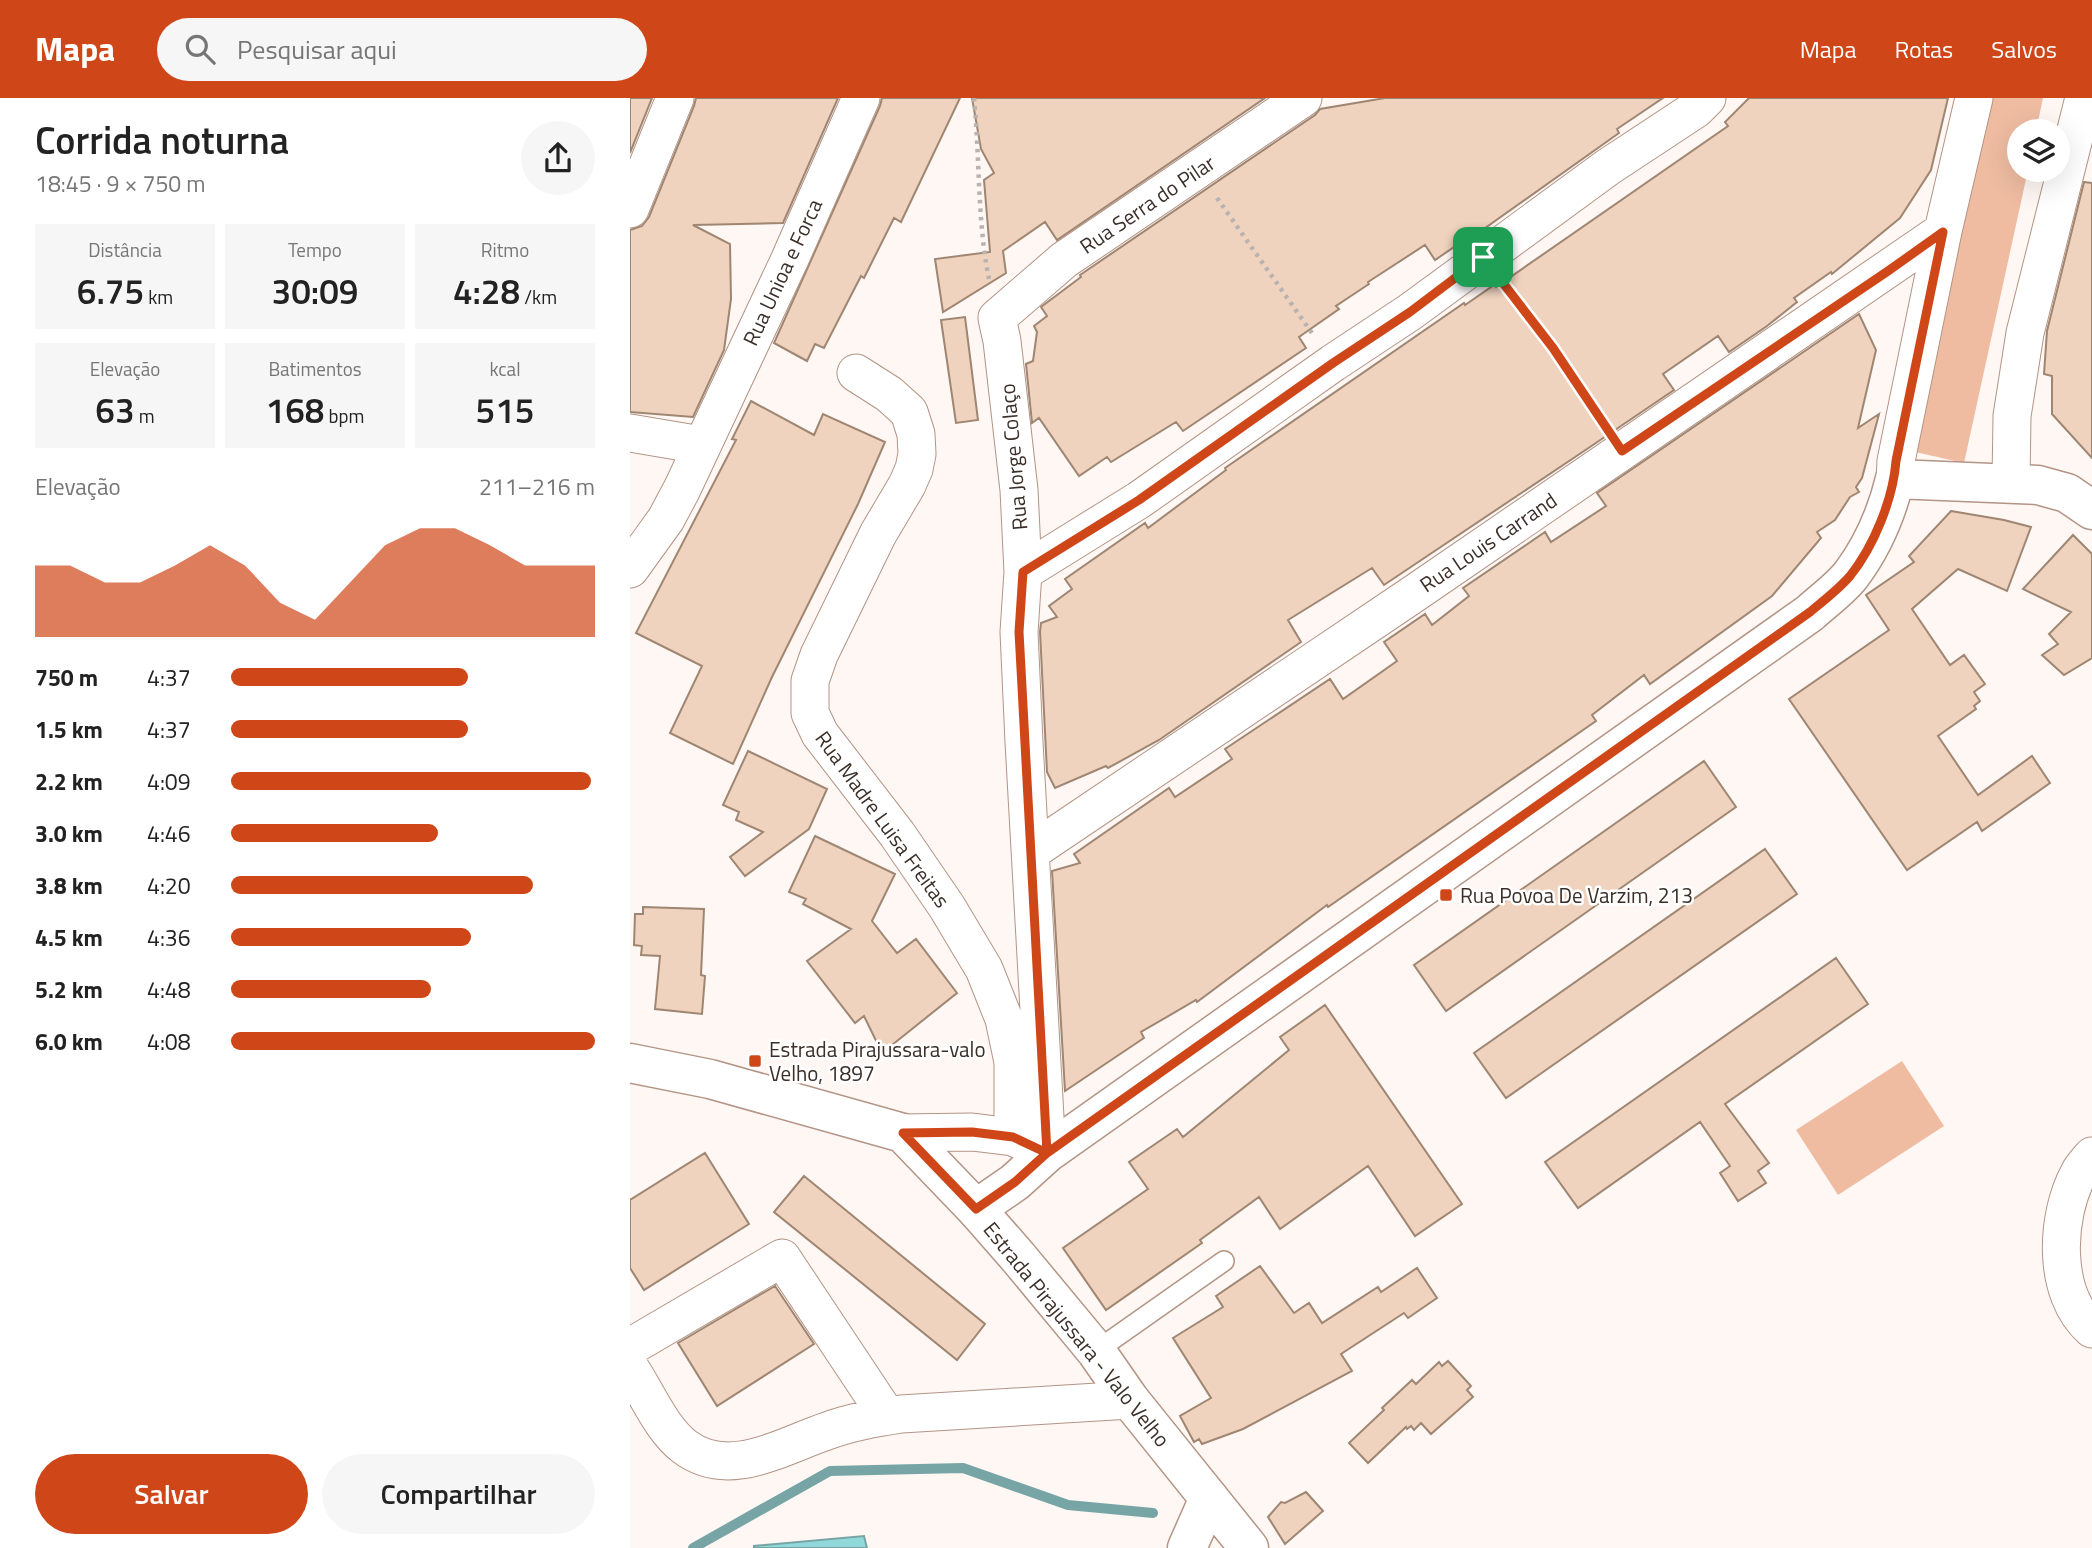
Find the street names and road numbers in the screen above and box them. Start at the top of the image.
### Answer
street label: Rua Serra do Pilar [1073,147,1221,261]
street label: Rua Unioa e Forca [734,193,830,351]
street label: Rua Jorge Colaço [991,382,1035,532]
street label: Rua Louis Carrand [1413,484,1563,600]
street label: Rua Madre Luisa Freitas [808,724,958,914]
street label: Estrada Pirajussara - Valo Velho [976,1214,1178,1454]

